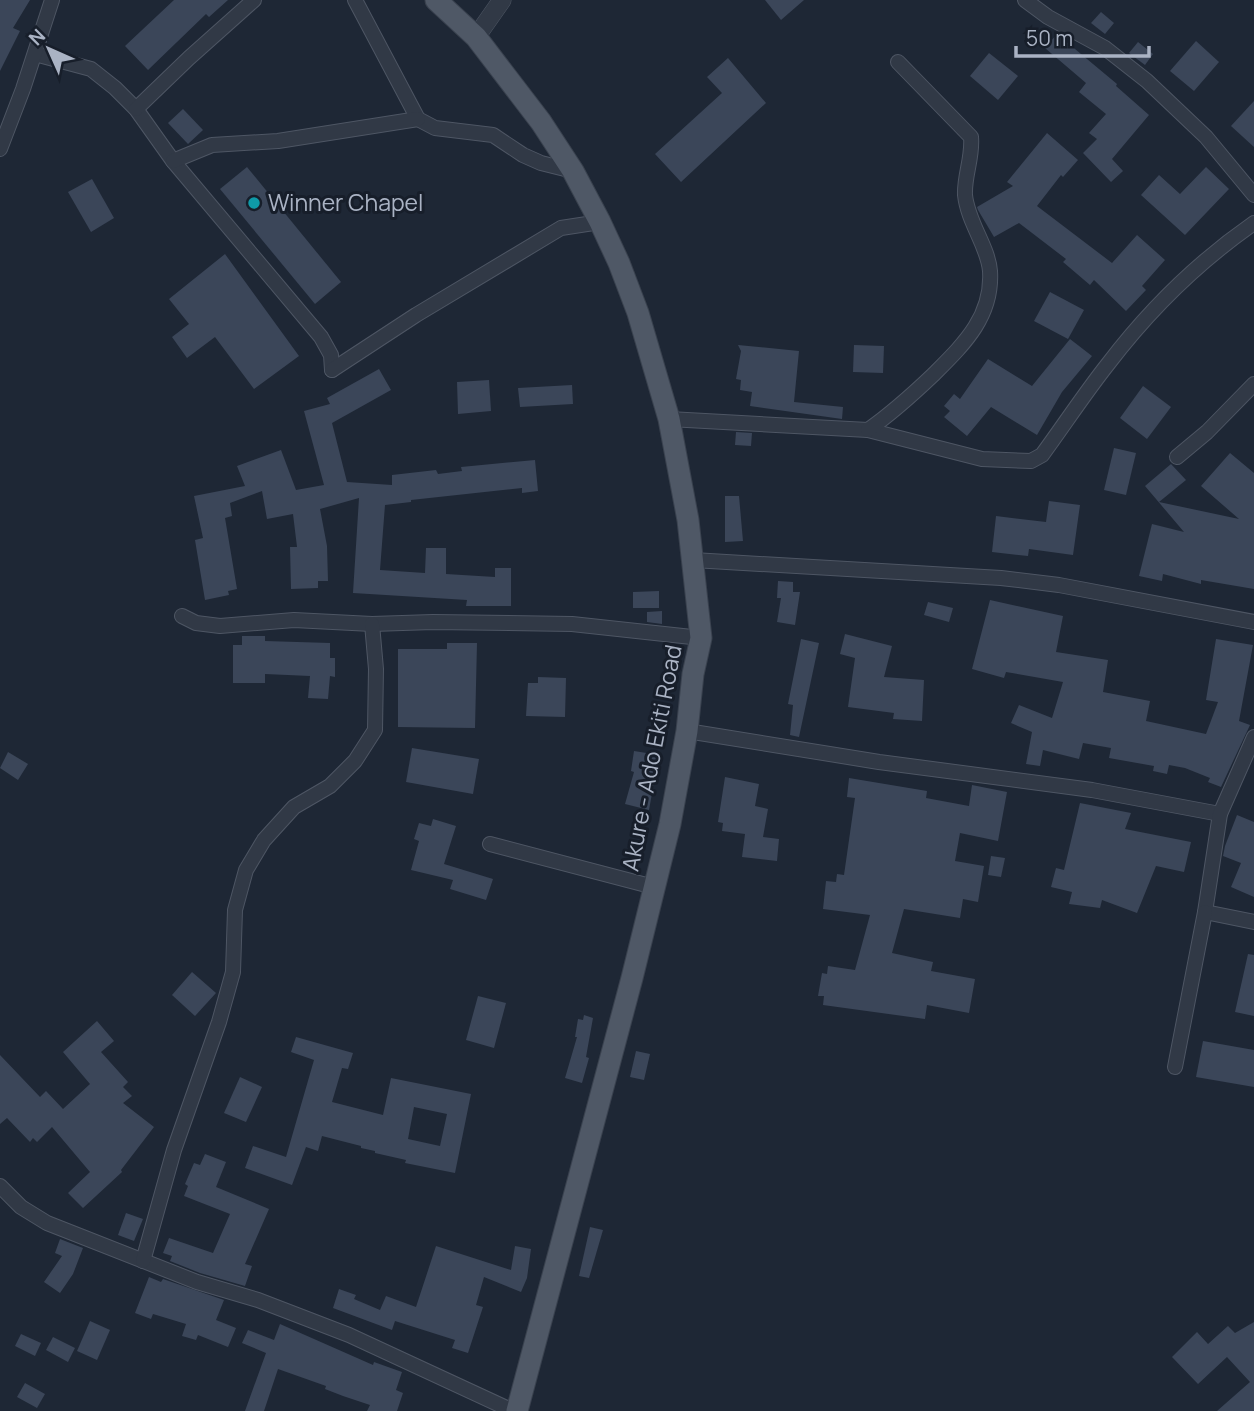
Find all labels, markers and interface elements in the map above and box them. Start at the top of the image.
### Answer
north arrow [14,14,84,84]
scale bar [1016,14,1149,58]
text: N [23,23,51,51]
text: 50 m [1026,24,1073,52]
place label: Winner Chapel [268,186,423,218]
marker: Winner Chapel [246,195,262,211]
street label: Akure - Ado Ekiti Road [613,642,689,874]

